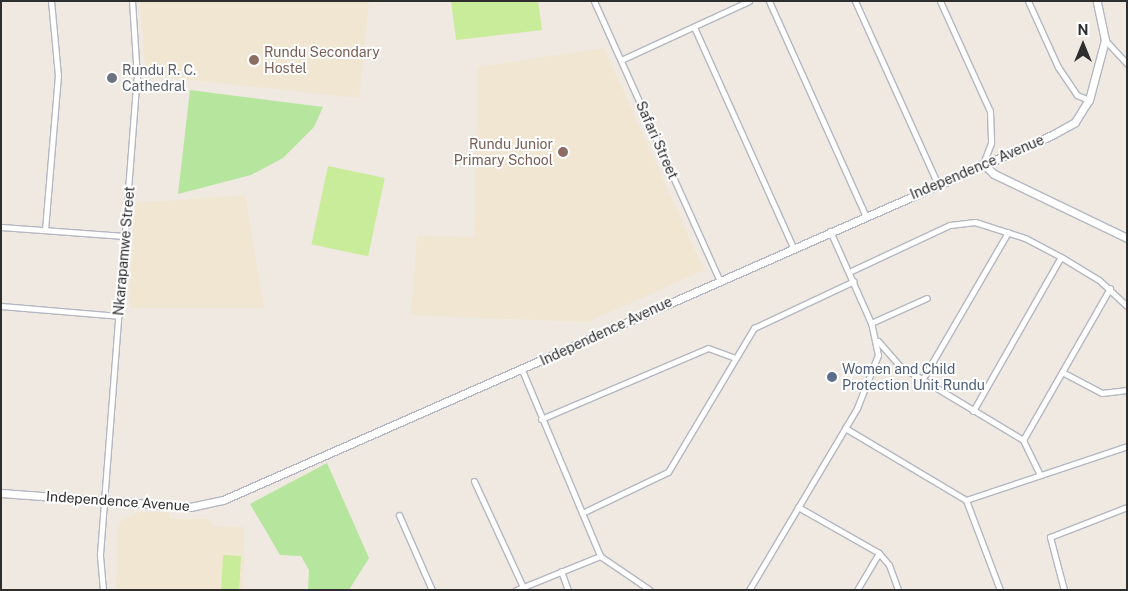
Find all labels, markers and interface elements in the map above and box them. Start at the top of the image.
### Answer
north arrow [1058,20,1108,70]
text: N [1078,22,1088,38]
place label: Rundu Secondary Hostel [264,44,380,76]
marker: Rundu Secondary Hostel [248,54,260,66]
place label: Rundu R. C. Cathedral [122,62,196,94]
marker: Rundu R. C. Cathedral [106,72,118,84]
street label: Safari Street [632,98,682,182]
street label: Independence Avenue [907,131,1047,203]
place label: Rundu Junior Primary School [454,136,553,168]
marker: Rundu Junior Primary School [557,146,569,158]
street label: Nkarapamwe Street [110,186,138,316]
street label: Independence Avenue [537,293,675,369]
place label: Women and Child Protection Unit Rundu [842,361,985,394]
marker: Women and Child Protection Unit Rundu [826,371,838,383]
street label: Independence Avenue [46,488,190,514]

